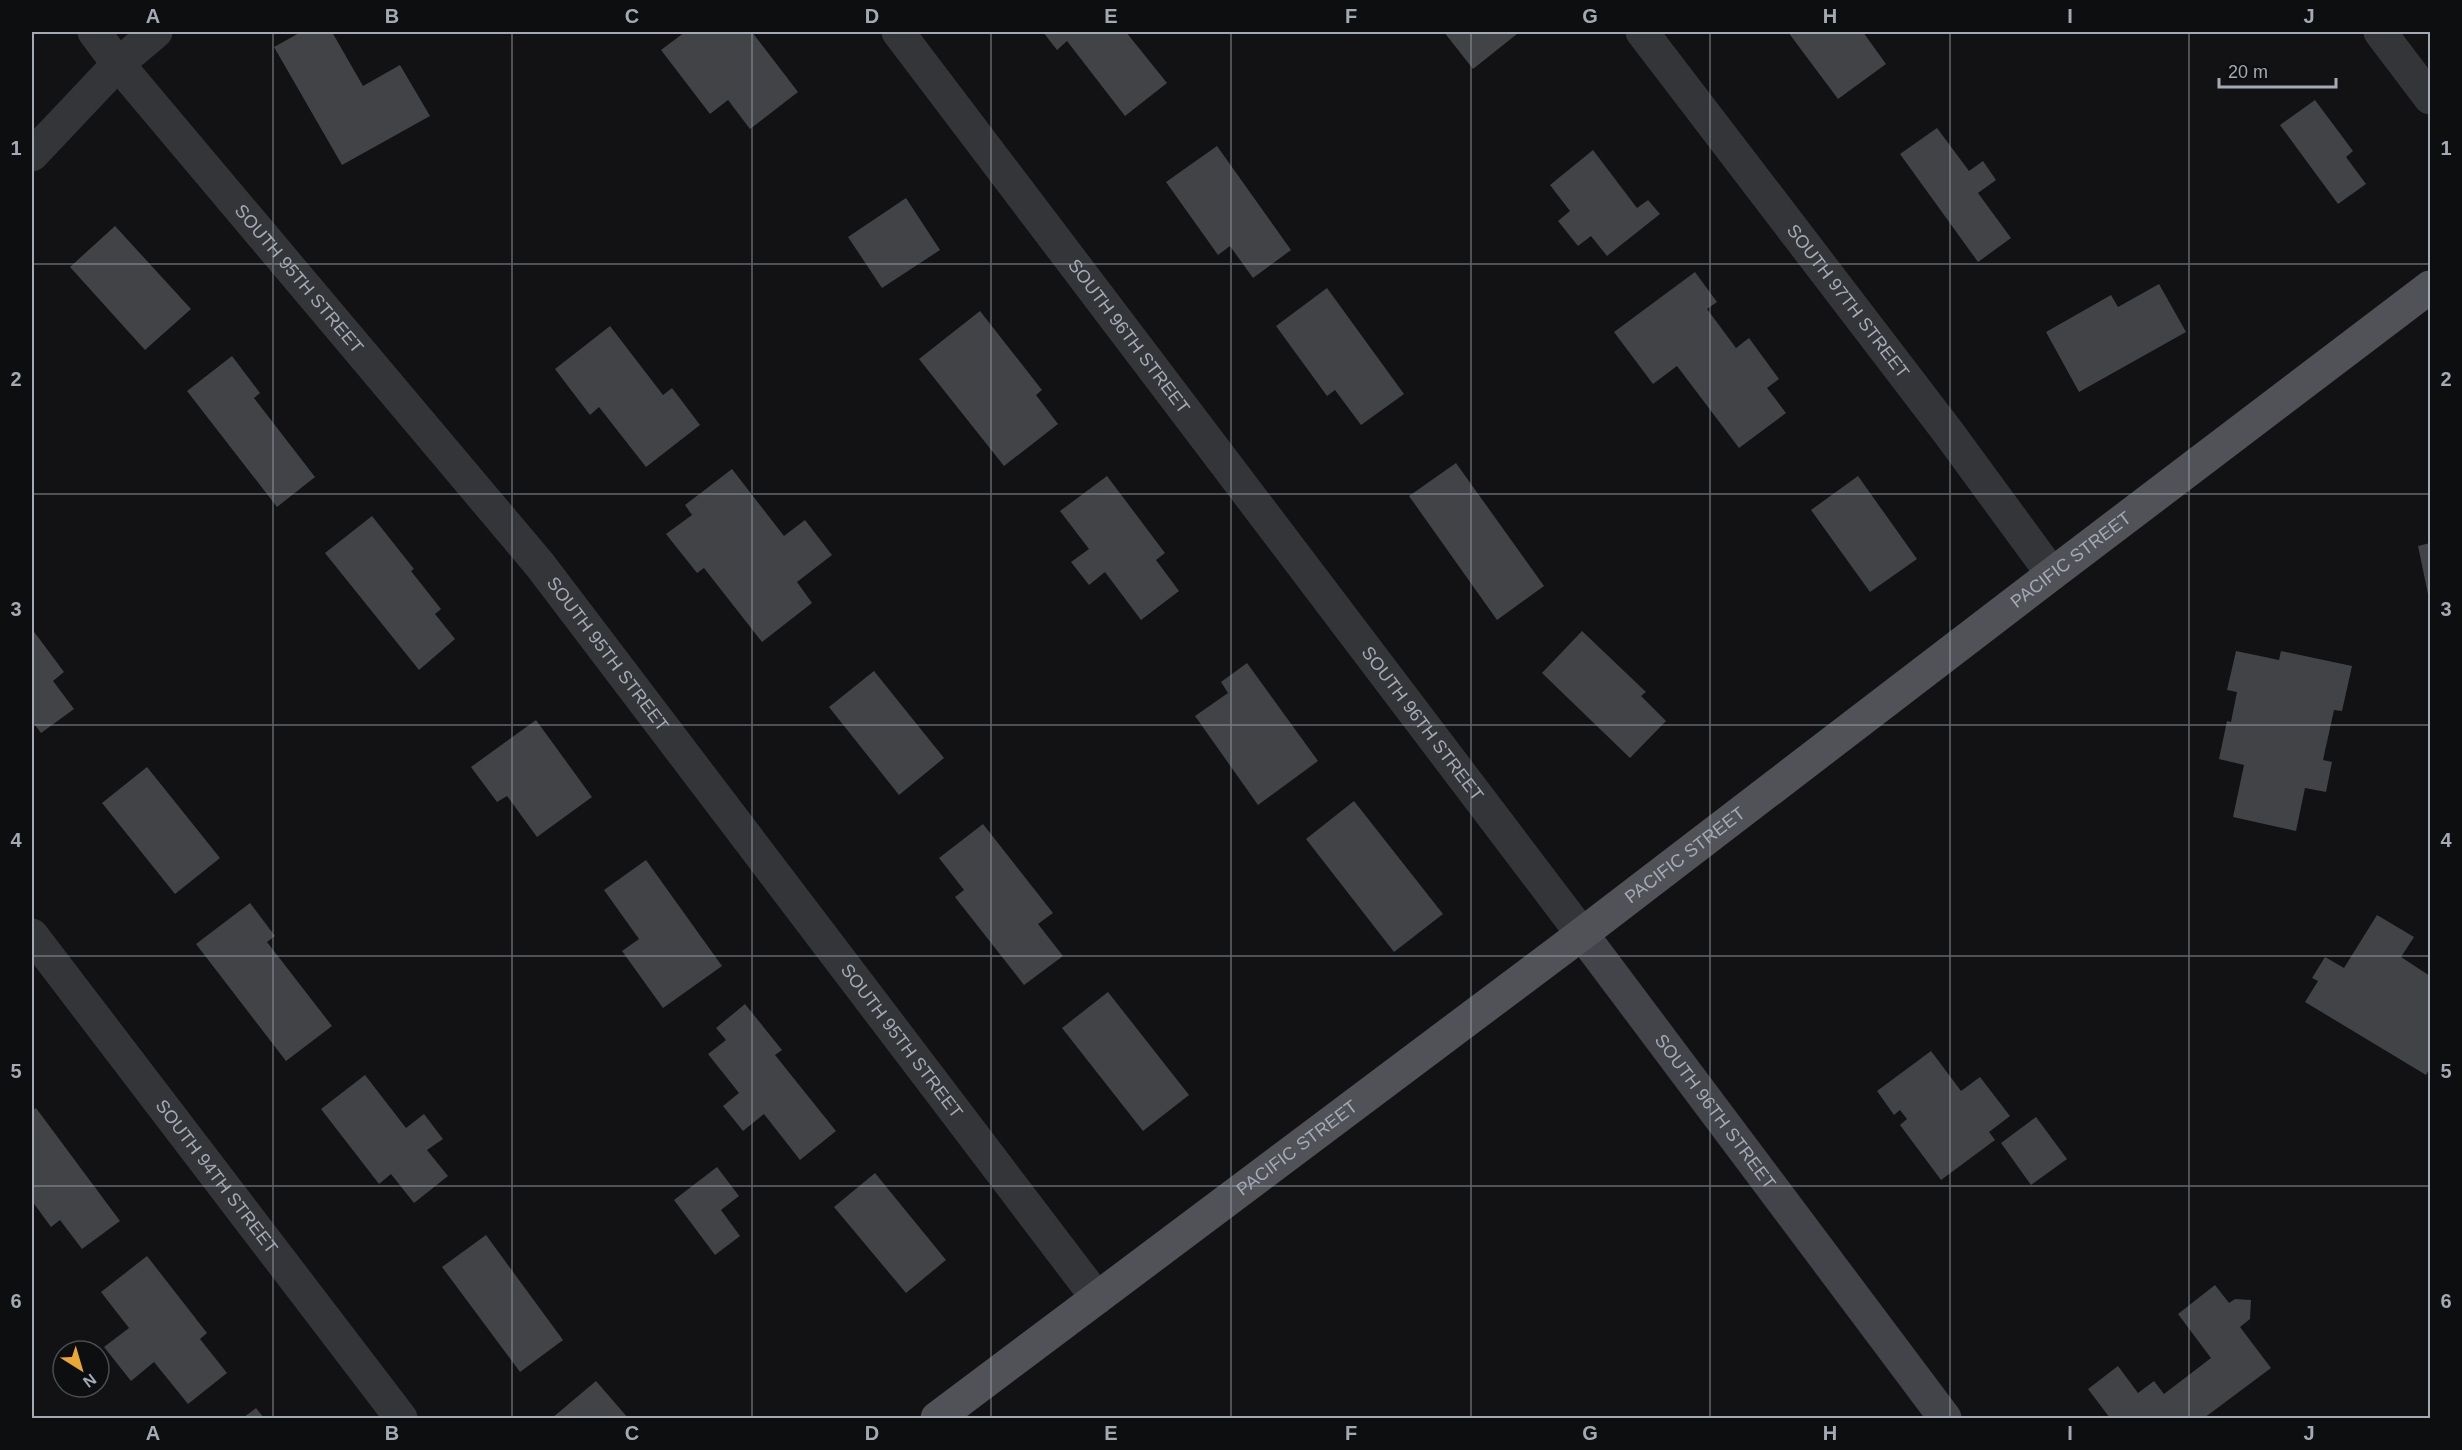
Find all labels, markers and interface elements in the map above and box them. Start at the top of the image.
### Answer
text: A [146,5,160,27]
text: B [385,5,399,27]
text: C [625,5,639,27]
text: D [865,5,879,27]
text: E [1104,5,1118,27]
text: F [1345,5,1357,27]
text: G [1582,5,1598,27]
text: H [1823,5,1837,27]
text: I [2067,5,2073,27]
text: J [2303,5,2315,27]
scale bar [2219,51,2336,89]
text: 20 m [2228,62,2268,82]
text: 1 [10,137,22,159]
text: 1 [2440,137,2452,159]
street label: SOUTH 95TH STREET [231,201,367,357]
street label: SOUTH 97TH STREET [1783,220,1913,382]
street label: SOUTH 96TH STREET [1064,255,1194,417]
text: 2 [10,368,22,390]
text: 2 [2440,368,2452,390]
street label: PACIFIC STREET [2007,508,2135,612]
street label: SOUTH 95TH STREET [543,573,673,735]
text: 3 [10,598,22,620]
text: 3 [2440,598,2452,620]
street label: SOUTH 96TH STREET [1358,643,1487,805]
street label: PACIFIC STREET [1621,803,1749,907]
text: 4 [10,829,22,851]
text: 4 [2440,829,2452,851]
street label: SOUTH 95TH STREET [837,960,967,1122]
street label: SOUTH 96TH STREET [1651,1030,1780,1193]
text: 5 [10,1060,22,1082]
text: 5 [2440,1060,2452,1082]
street label: SOUTH 94TH STREET [151,1096,282,1257]
street label: PACIFIC STREET [1233,1096,1361,1200]
text: 6 [10,1290,22,1312]
text: 6 [2440,1290,2452,1312]
north arrow [51,1339,111,1399]
text: N [80,1370,99,1391]
text: A [146,1422,160,1444]
text: B [385,1422,399,1444]
text: C [625,1422,639,1444]
text: D [865,1422,879,1444]
text: E [1104,1422,1118,1444]
text: F [1345,1422,1357,1444]
text: G [1582,1422,1598,1444]
text: H [1823,1422,1837,1444]
text: I [2067,1422,2073,1444]
text: J [2303,1422,2315,1444]

